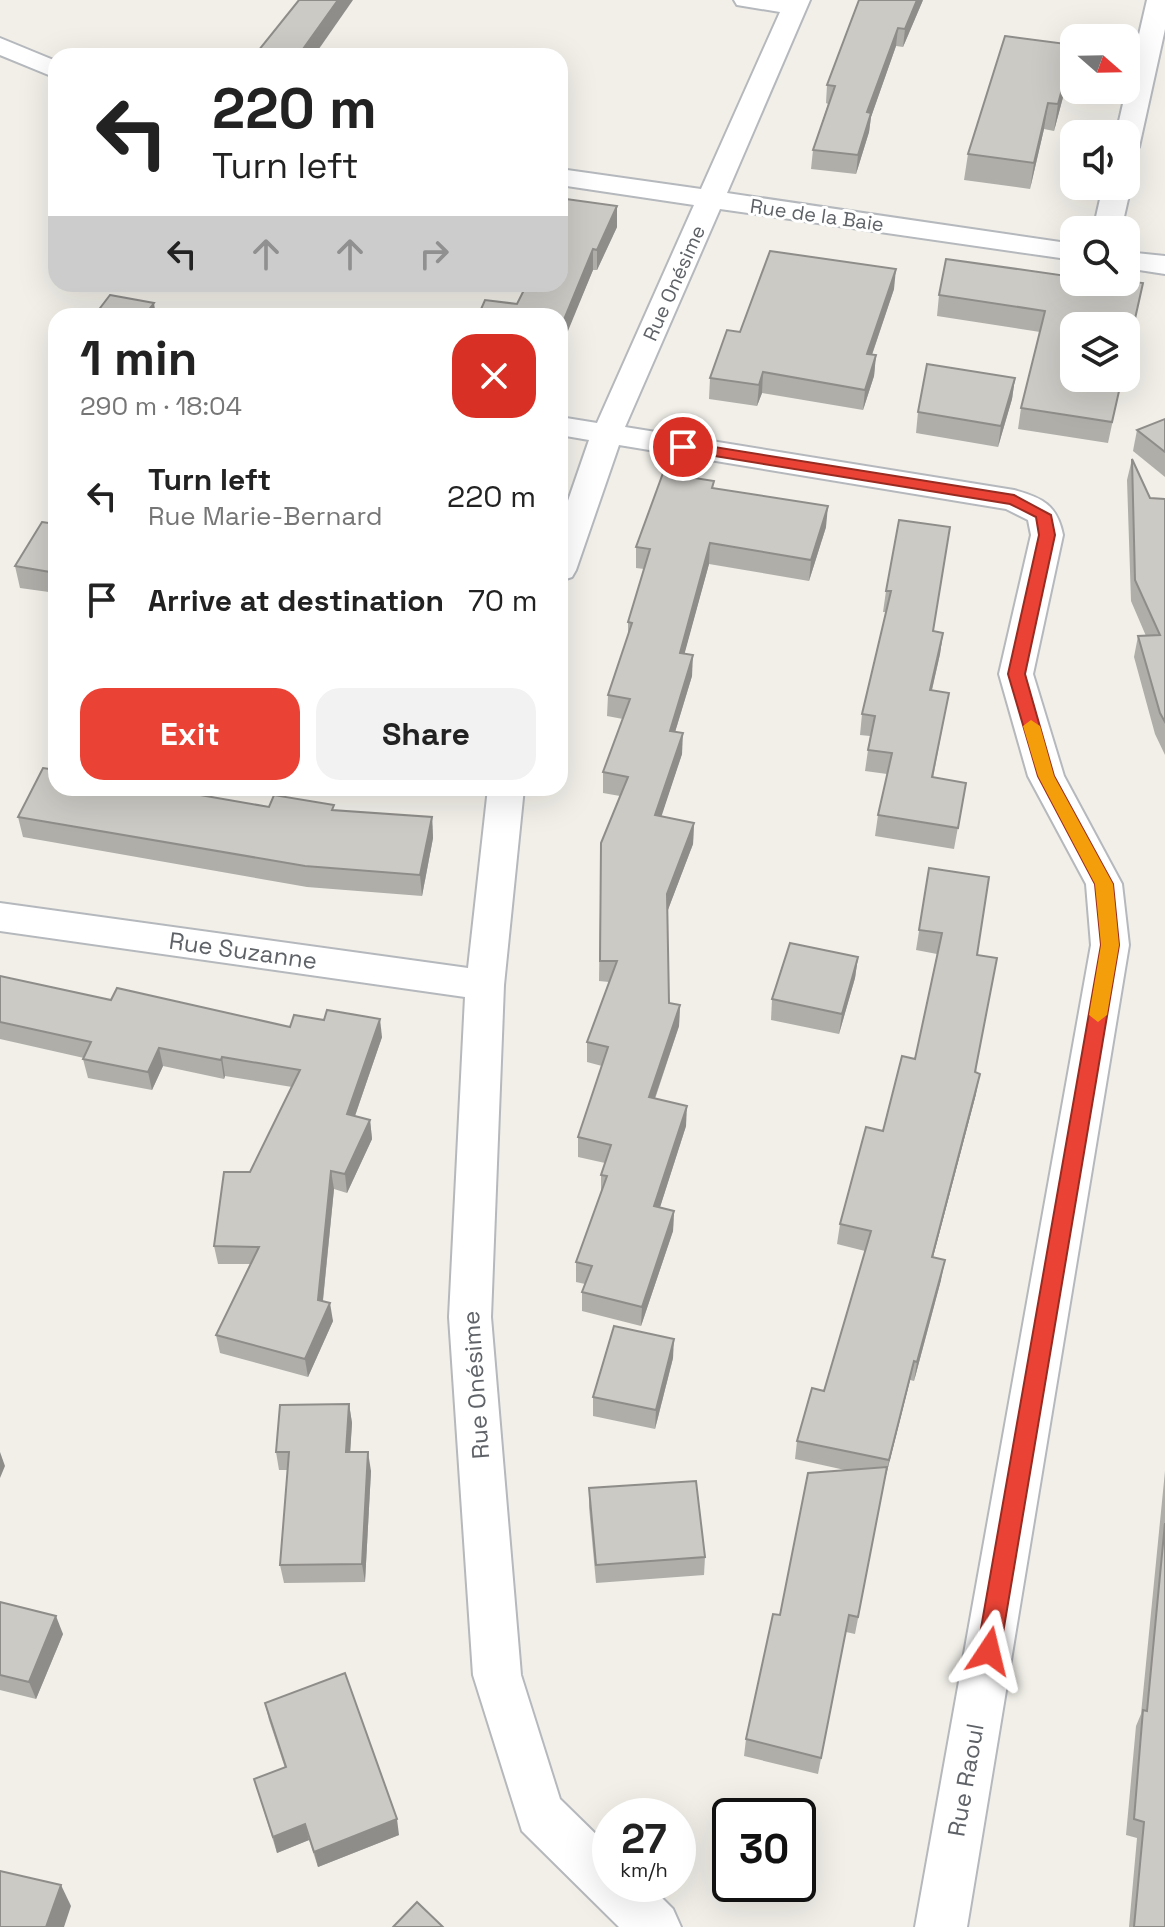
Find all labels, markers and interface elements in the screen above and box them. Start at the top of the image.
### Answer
north arrow [1060,24,1140,104]
map controls [1060,24,1140,392]
text: 220 m [212,73,377,144]
icon: left [80,80,184,184]
button: sound [1060,120,1140,200]
text: Turn left [212,143,359,189]
street label: Rue de la Baie [748,193,886,237]
button: search [1060,216,1140,296]
street label: Rue Onésime [637,221,711,345]
icon: left [160,232,204,276]
icon: ahead [244,232,288,276]
icon: ahead [328,232,372,276]
icon: right [412,232,456,276]
button: layers [1060,312,1140,392]
text: 1 min [80,328,197,389]
button: close [452,334,536,418]
text: 290 m · 18:04 [80,389,242,423]
pin [649,413,717,481]
icon: arrive [661,425,705,469]
text: Turn left [148,460,271,499]
icon: left [80,474,124,518]
text: 220 m [447,477,536,516]
text: Rue Marie-Bernard [148,499,383,533]
icon: arrive [80,578,124,622]
text: Arrive at destination [148,581,444,620]
text: 70 m [468,581,537,620]
button: Exit [80,688,300,780]
button: Share [316,688,536,780]
street label: Rue Suzanne [167,925,319,976]
street label: Rue Onésime [455,1310,496,1460]
position arrow [947,1609,1031,1693]
street label: Rue Raoul [940,1721,991,1839]
speed limit sign: 30 [712,1798,816,1902]
text: 27 [621,1814,667,1865]
text: km/h [620,1857,668,1883]

